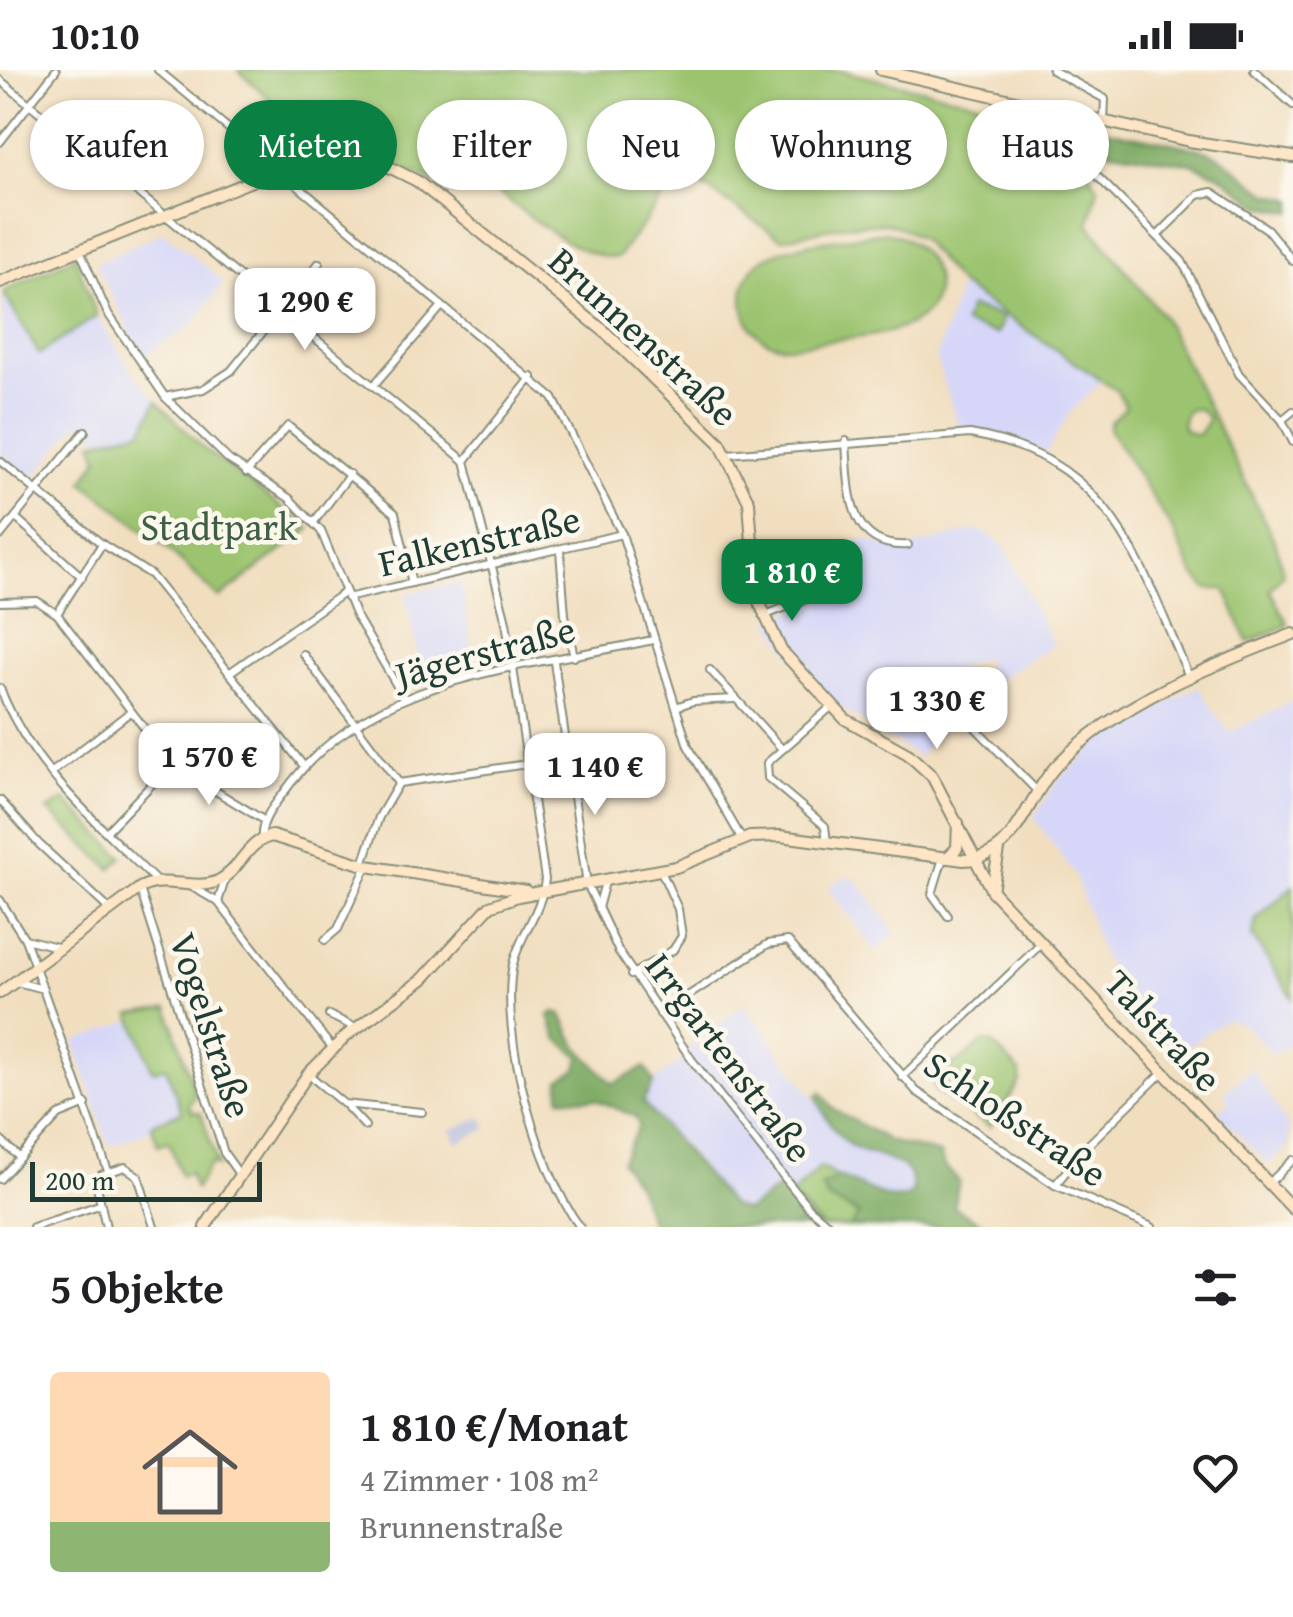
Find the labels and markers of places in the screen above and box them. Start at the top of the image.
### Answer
pin: 1 290 € [213,268,397,353]
pin: 1 810 € [700,539,884,624]
pin: 1 330 € [845,667,1029,752]
pin: 1 570 € [117,723,301,808]
pin: 1 140 € [503,733,687,818]

